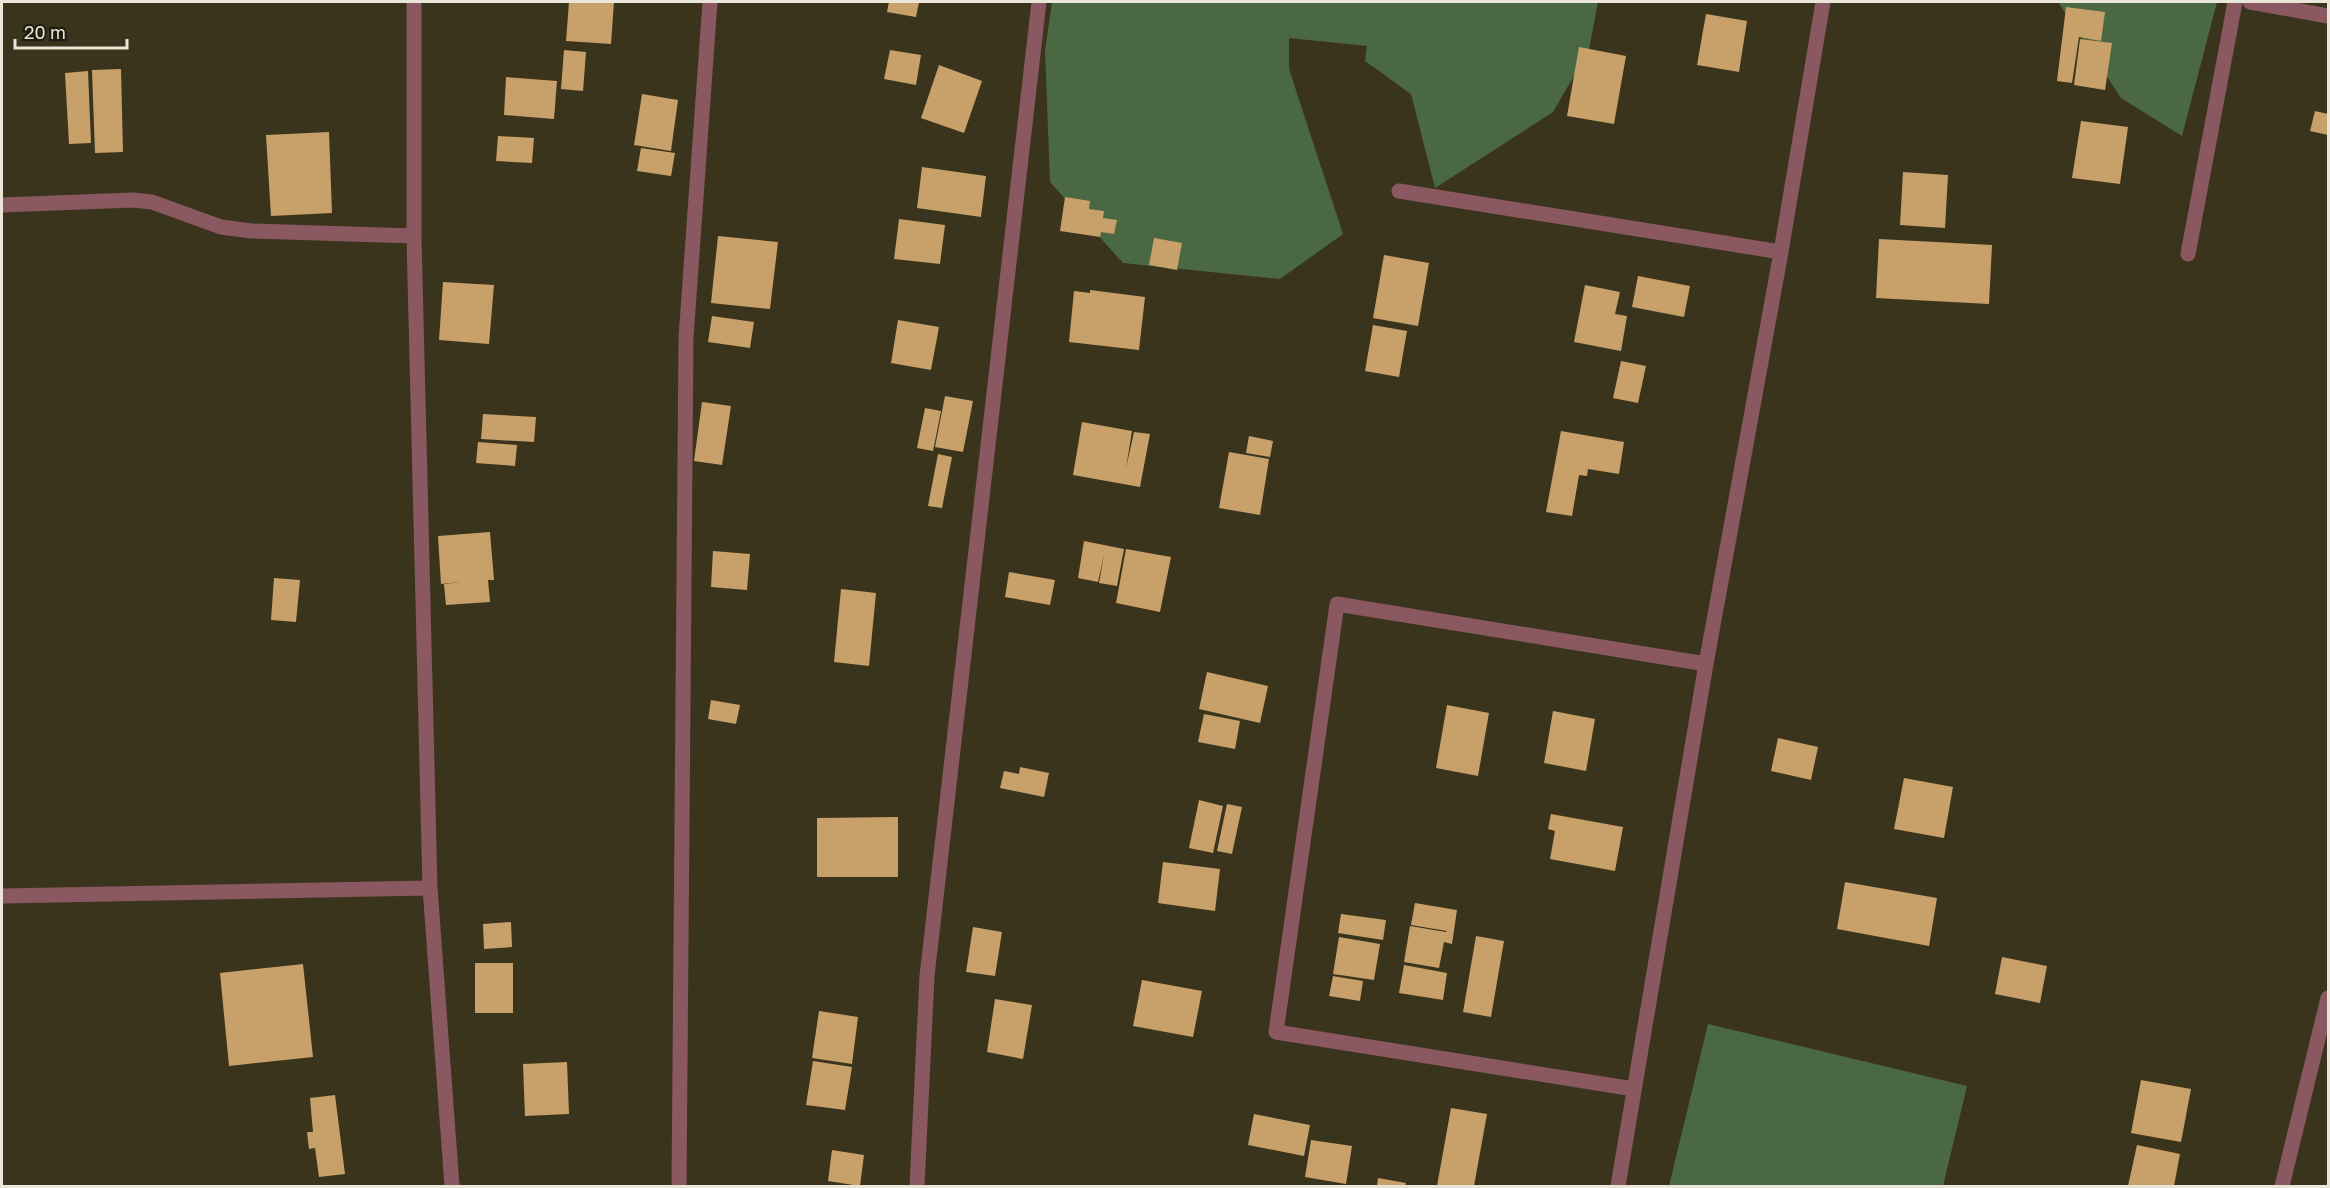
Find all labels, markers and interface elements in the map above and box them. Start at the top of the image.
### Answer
scale bar [15,12,128,50]
text: 20 m [24,21,66,43]

